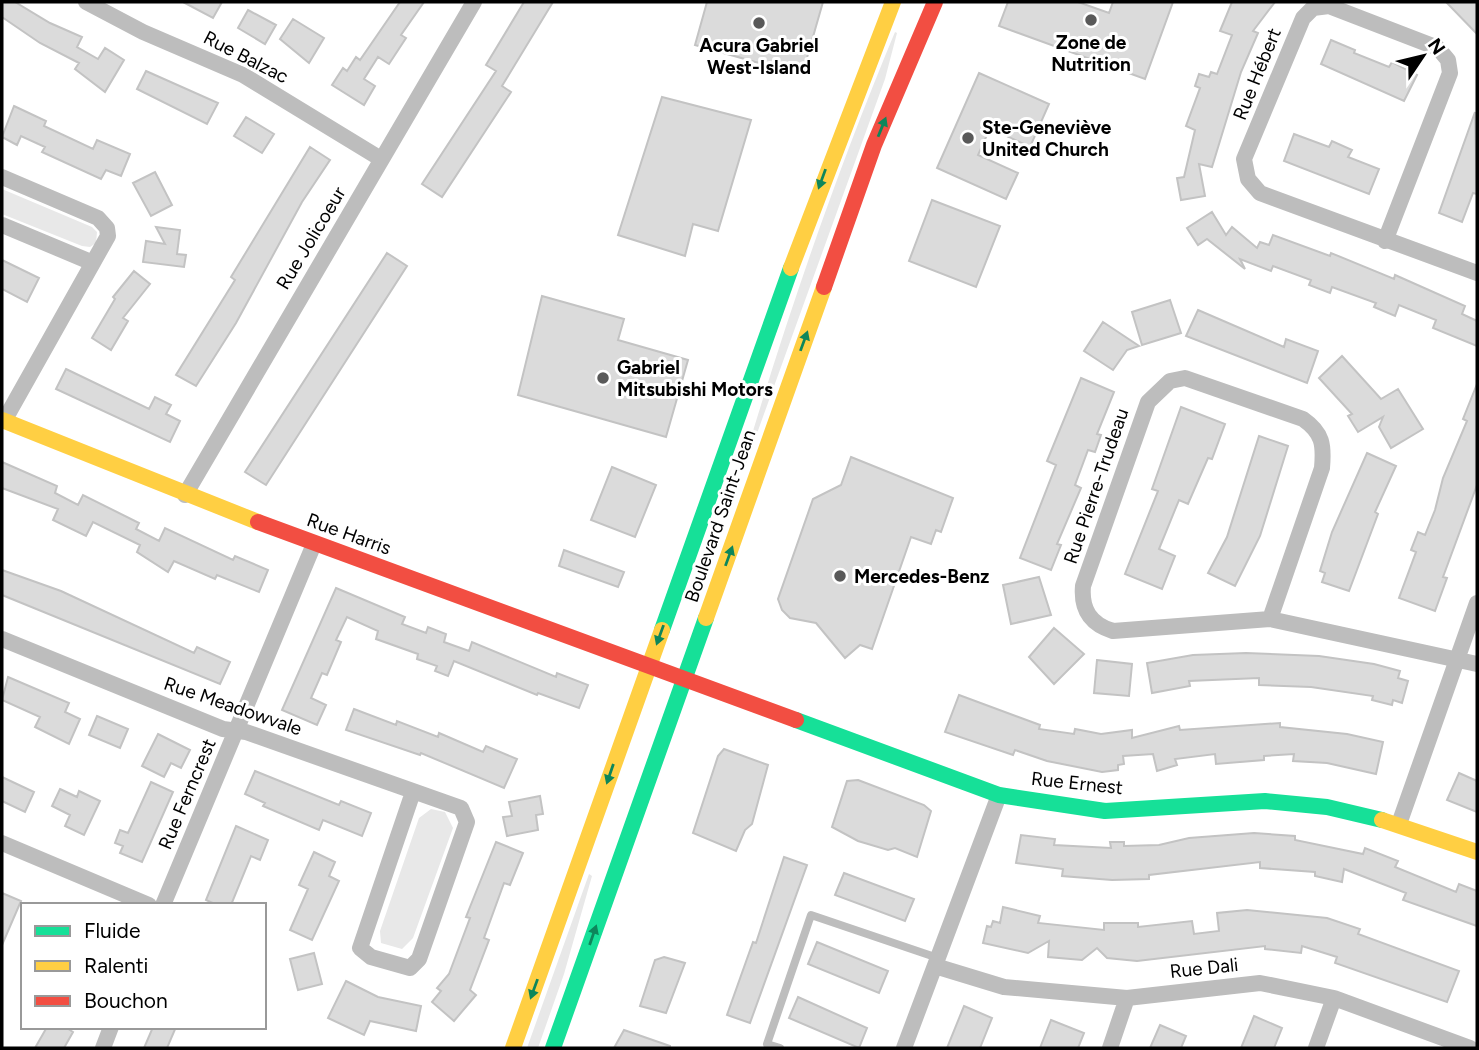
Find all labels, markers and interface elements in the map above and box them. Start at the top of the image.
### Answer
marker: Zone de Nutrition [1083,12,1099,28]
marker: Acura Gabriel West-Island [751,15,767,31]
north arrow [1388,21,1458,91]
street label: Rue Hébert [1228,25,1286,123]
street label: Rue Balzac [200,26,292,88]
place label: Zone de Nutrition [1051,31,1131,76]
place label: Acura Gabriel West-Island [699,34,819,79]
text: N [1423,34,1450,59]
one-way arrow [876,116,887,137]
place label: Ste-Geneviève United Church [982,116,1112,161]
marker: Ste-Geneviève United Church [960,130,976,146]
one-way arrow [817,168,828,189]
street label: Rue Jolicoeur [271,182,351,293]
one-way arrow [799,331,810,352]
place label: Gabriel Mitsubishi Motors [617,356,773,401]
marker: Gabriel Mitsubishi Motors [595,370,611,386]
street label: Rue Pierre-Trudeau [1059,405,1133,567]
street label: Boulevard Saint-Jean [680,427,760,605]
street label: Rue Harris [304,508,394,560]
one-way arrow [724,545,735,566]
place label: Mercedes-Benz [854,565,989,588]
marker: Mercedes-Benz [832,568,848,584]
one-way arrow [654,625,665,646]
street label: Rue Meadowvale [161,672,305,740]
street label: Rue Ferncrest [153,735,221,853]
one-way arrow [604,764,615,785]
street label: Rue Ernest [1030,767,1124,799]
legend [21,903,266,1029]
text: Fluide [84,918,140,943]
one-way arrow [588,925,599,946]
text: Ralenti [84,953,148,978]
street label: Rue Dali [1169,953,1239,983]
one-way arrow [528,978,539,999]
text: Bouchon [84,988,168,1013]

